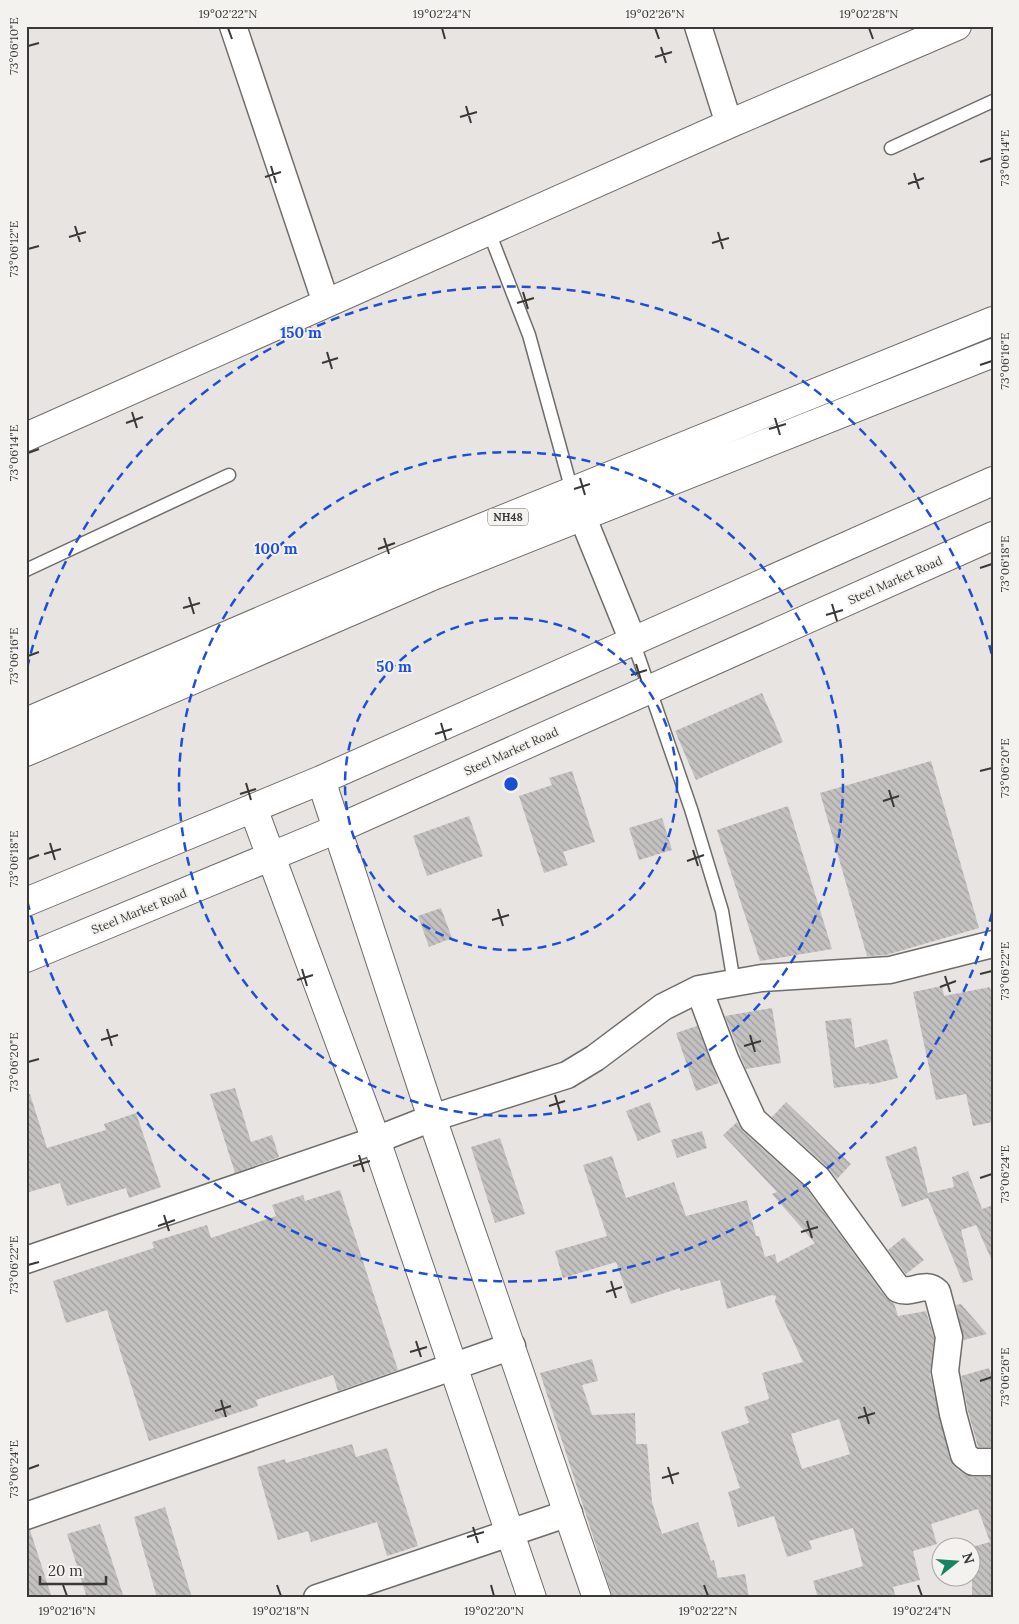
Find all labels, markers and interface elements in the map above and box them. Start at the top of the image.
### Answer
text: 19°02'22"N [199,6,257,21]
text: 19°02'24"N [413,6,471,21]
text: 19°02'26"N [625,6,685,21]
text: 19°02'28"N [840,6,898,21]
text: 73°06'10"E [6,17,21,75]
text: 73°06'14"E [997,130,1012,186]
text: 73°06'12"E [6,221,21,277]
text: 150 m [280,323,322,342]
text: 73°06'16"E [997,333,1012,389]
text: 73°06'14"E [6,425,21,481]
road number: NH48 [488,508,528,526]
text: 73°06'18"E [997,536,1012,592]
text: 100 m [255,539,298,558]
street label: Steel Market Road [846,552,944,608]
text: 73°06'16"E [6,628,21,684]
text: 50 m [376,657,412,676]
street label: Steel Market Road [462,723,560,779]
text: 73°06'20"E [997,738,1012,798]
centre of rings [502,775,520,793]
text: 73°06'18"E [6,831,21,887]
street label: Steel Market Road [89,885,189,937]
text: 73°06'22"E [997,942,1012,1000]
text: 73°06'20"E [6,1032,21,1092]
text: 73°06'24"E [997,1145,1012,1203]
text: 73°06'22"E [6,1236,21,1294]
text: 73°06'26"E [997,1348,1012,1406]
text: 73°06'24"E [6,1440,21,1498]
north arrow [932,1536,982,1586]
text: N [958,1550,979,1566]
scale bar [40,1554,106,1586]
text: 20 m [48,1561,83,1580]
text: 19°02'16"N [38,1603,96,1618]
text: 19°02'18"N [253,1603,309,1618]
text: 19°02'20"N [464,1603,524,1618]
text: 19°02'22"N [679,1603,737,1618]
text: 19°02'24"N [893,1603,951,1618]

